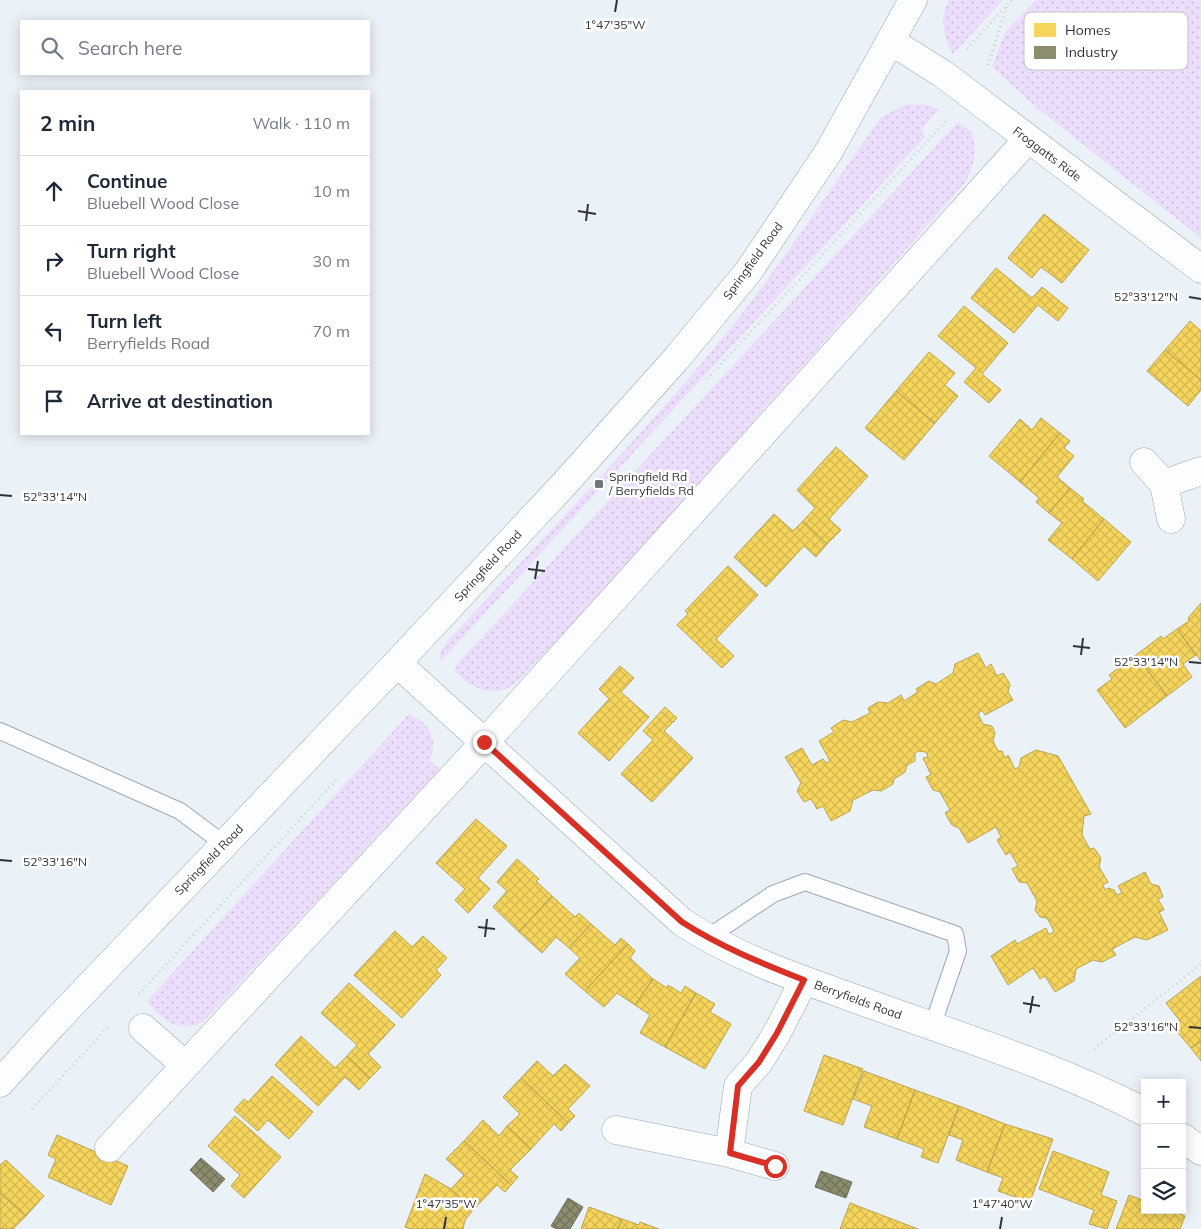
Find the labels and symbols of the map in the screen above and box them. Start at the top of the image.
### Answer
legend [1024,12,1188,70]
text: 1°47'35"W [584,17,646,32]
text: Homes [1065,21,1111,39]
text: Industry [1065,43,1119,61]
street label: Froggatts Ride [1010,123,1084,184]
street label: Springfield Road [719,219,786,302]
text: 52°33'12"N [1114,289,1178,304]
place label: Springfield Rd / Berryfields Rd [608,469,694,498]
marker: Springfield Rd / Berryfields Rd [593,478,605,490]
text: 52°33'14"N [23,489,87,504]
street label: Springfield Road [451,527,525,604]
text: 52°33'14"N [1114,654,1178,669]
route end [473,731,496,754]
street label: Springfield Road [171,821,246,898]
text: 52°33'16"N [23,854,87,869]
street label: Berryfields Road [812,977,904,1022]
text: 52°33'16"N [1114,1019,1178,1034]
route start [764,1155,787,1178]
text: 1°47'35"W [415,1196,477,1211]
text: 1°47'40"W [971,1196,1033,1211]

